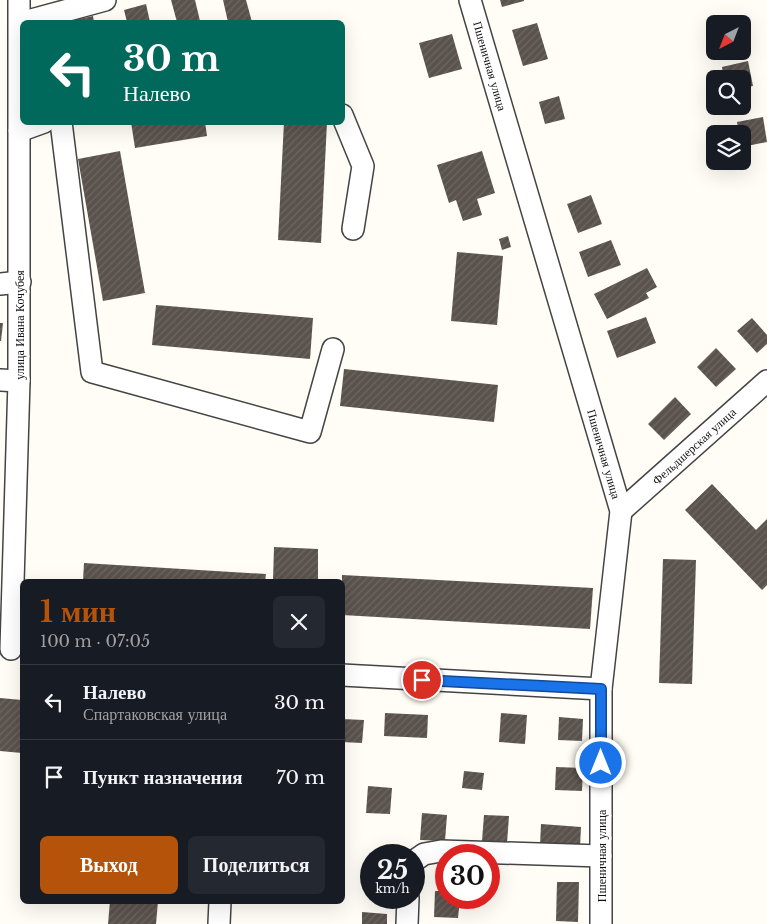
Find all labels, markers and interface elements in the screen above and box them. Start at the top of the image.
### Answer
north arrow [706,15,751,60]
map controls [706,15,751,170]
street label: Пшеничная улица [470,19,510,113]
text: 30 m [123,37,220,80]
icon: left [40,40,105,105]
button: search [706,70,751,115]
text: Налево [123,80,191,107]
button: layers [706,125,751,170]
street label: улица Ивана Кочубея [12,270,27,380]
street label: Фельдшерская улица [649,404,740,488]
street label: Пшеничная улица [584,407,624,501]
text: 1 мин [40,593,116,630]
button: close [273,596,325,648]
text: 100 m · 07:05 [40,631,150,651]
pin [401,659,443,701]
icon: arrive [408,666,436,694]
text: Налево [83,681,146,704]
icon: left [40,688,68,716]
text: 30 m [274,691,325,714]
text: Спартаковская улица [83,704,227,724]
position arrow [574,736,626,788]
icon: arrive [40,763,68,791]
text: Пункт назначения [83,766,243,789]
text: 70 m [276,766,325,789]
street label: Пшеничная улица [594,809,609,902]
button: Выход [40,836,178,894]
button: Поделиться [188,836,325,894]
speed limit sign: 30 [435,844,500,909]
text: 25 [377,855,408,886]
text: km/h [375,881,410,896]

